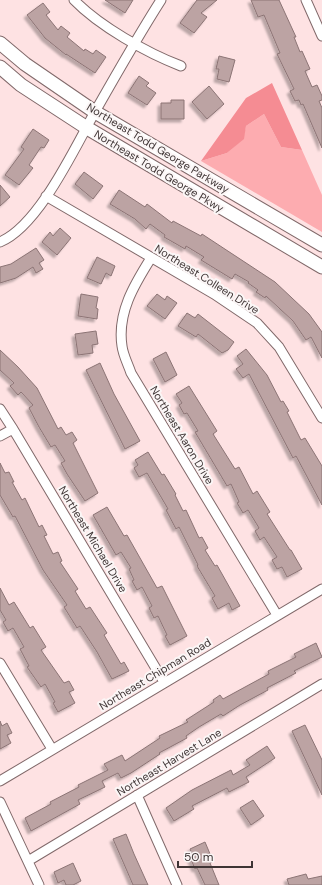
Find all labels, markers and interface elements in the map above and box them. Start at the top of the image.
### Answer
street label: Northeast Todd George Parkway [84,100,232,196]
street label: Northeast Todd George Pkwy [92,127,226,215]
street label: Northeast Colleen Drive [152,241,262,317]
street label: Northeast Aaron Drive [147,383,217,487]
street label: Northeast Michael Drive [56,483,130,595]
street label: Northeast Chipman Road [97,635,214,713]
street label: Northeast Harvest Lane [114,725,224,799]
scale bar [178,843,252,869]
text: 50 m [184,849,213,865]

